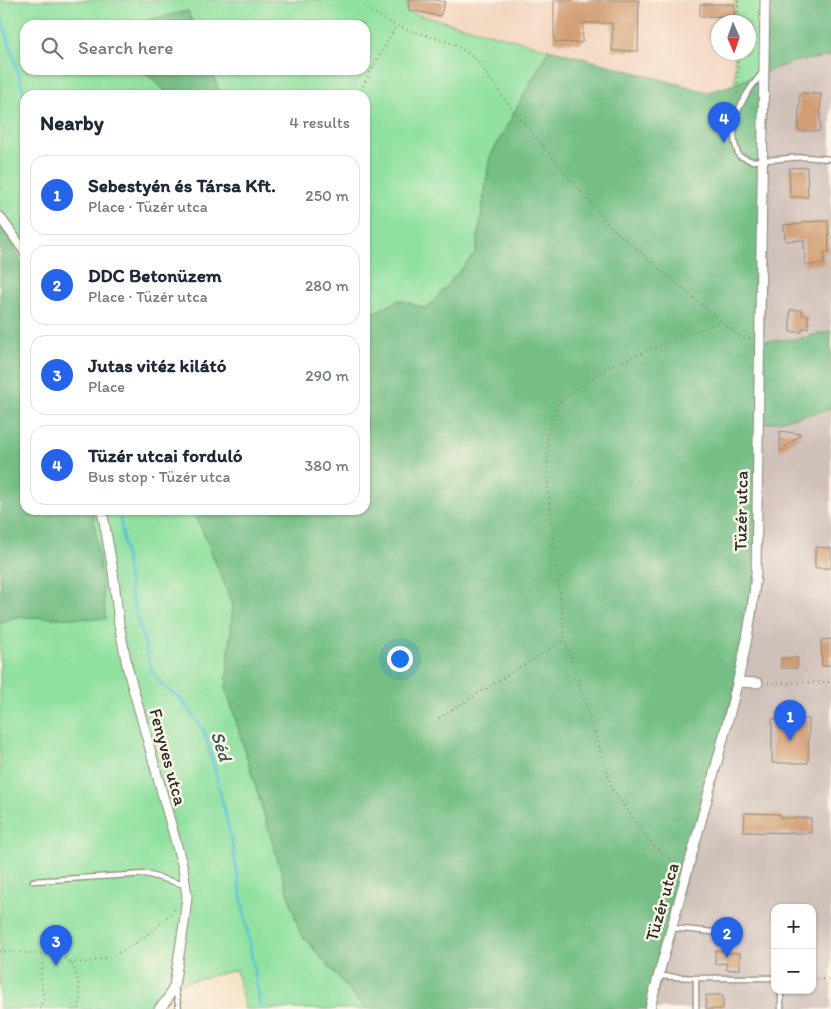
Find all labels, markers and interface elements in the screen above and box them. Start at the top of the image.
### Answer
north arrow [711,15,756,60]
search box [20,20,370,75]
icon: search [38,34,66,62]
text: Search here [78,36,173,59]
pin: 4 [708,102,740,143]
text: Nearby [40,110,104,135]
text: 4 results [289,113,350,132]
text: Sebestyén és Társa Kft. [88,174,276,197]
text: 1 [53,186,61,205]
text: 250 m [305,186,349,205]
text: Place · Tüzér utca [88,197,208,216]
text: DDC Betonüzem [88,264,222,287]
text: 2 [53,276,61,295]
text: 280 m [305,276,349,295]
text: Place · Tüzér utca [88,287,208,306]
text: Jutas vitéz kilátó [88,354,226,377]
text: 3 [53,366,61,385]
text: 290 m [305,366,349,385]
text: Place [88,377,125,396]
text: Tüzér utcai forduló [88,444,243,467]
text: 4 [52,456,62,475]
text: 380 m [305,456,349,475]
text: Bus stop · Tüzér utca [88,467,230,486]
street label: Tüzér utca [729,470,753,551]
your location [387,646,413,672]
pin: 1 [774,700,806,741]
street label: Fenyves utca [145,706,192,808]
water label: Séd [206,728,238,766]
street label: Tüzér utca [640,860,684,944]
map controls [771,904,816,994]
button: + [771,904,816,949]
pin: 2 [711,917,743,958]
pin: 3 [40,925,72,966]
button: − [771,949,816,994]

